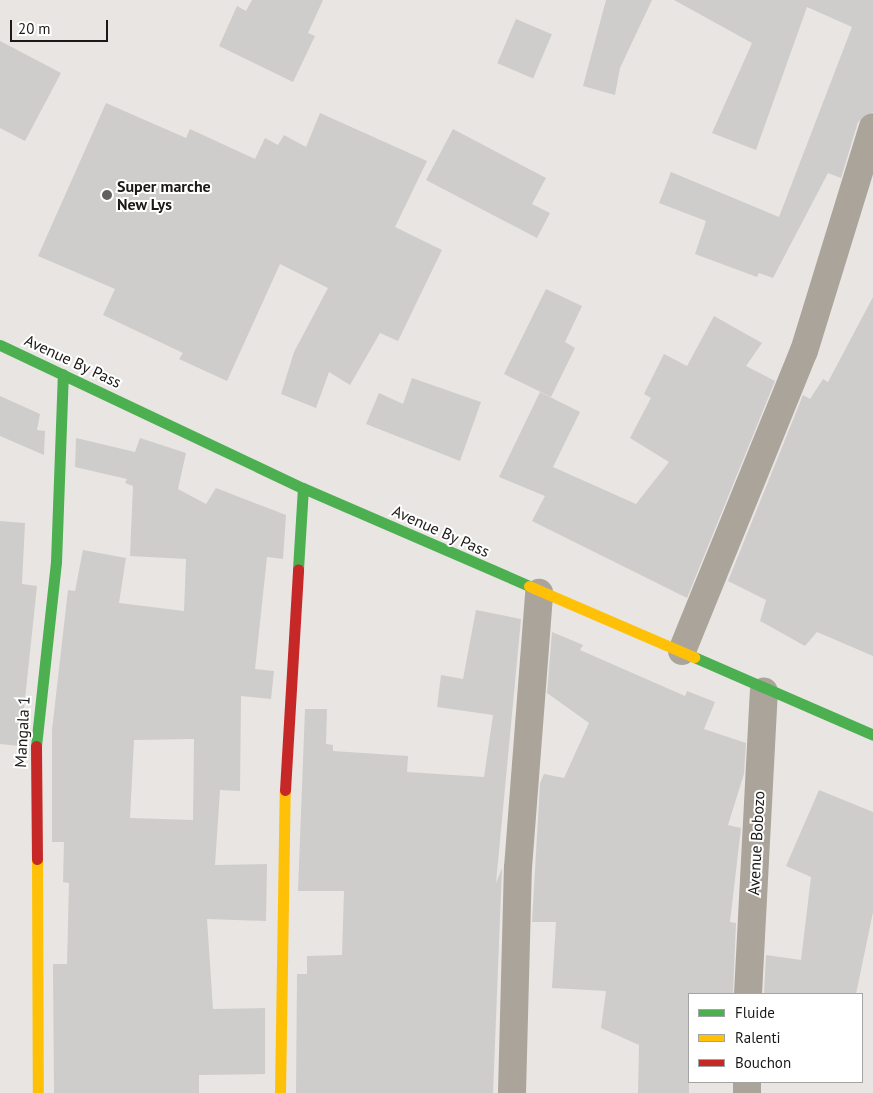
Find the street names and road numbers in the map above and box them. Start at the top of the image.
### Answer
street label: Avenue By Pass [21,330,125,392]
street label: Avenue By Pass [389,501,493,561]
street label: Mangala 1 [11,696,33,768]
street label: Avenue Bobozo [744,790,768,896]

